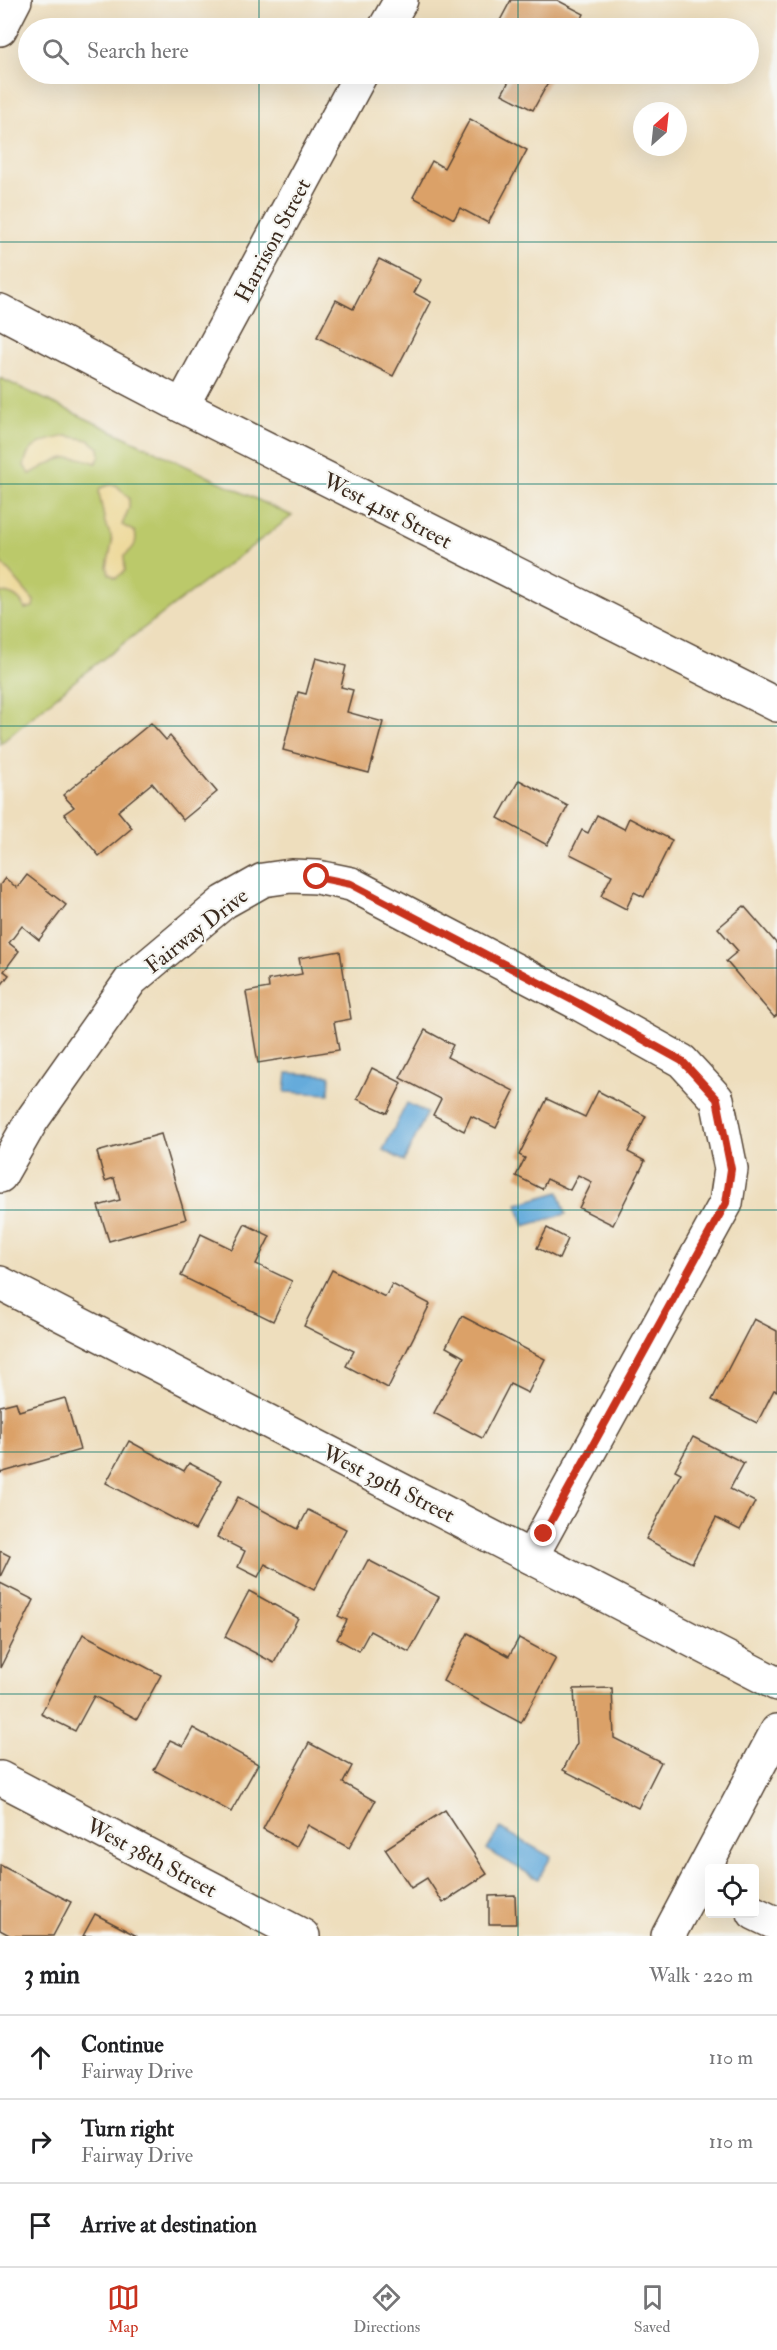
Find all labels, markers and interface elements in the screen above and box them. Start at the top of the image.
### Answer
search box [18,18,759,84]
icon: search [39,35,72,68]
text: Search here [87,37,189,65]
north arrow [633,102,687,156]
street label: Harrison Street [228,174,317,307]
street label: West 41st Street [318,466,457,555]
route start [303,863,329,889]
street label: Fairway Drive [139,882,254,980]
street label: West 39th Street [317,1438,459,1529]
route end [530,1520,556,1546]
street label: West 38th Street [81,1811,222,1904]
map controls [705,1864,759,1918]
button: locate [705,1864,759,1918]
text: 3 min [24,1959,80,1991]
text: Walk · 220 m [649,1963,753,1988]
text: Continue [81,2031,164,2059]
icon: ahead [24,2041,57,2074]
text: 110 m [709,2045,753,2070]
text: Fairway Drive [81,2059,193,2084]
text: Turn right [81,2115,174,2143]
icon: right [24,2125,57,2158]
text: 110 m [709,2129,753,2154]
text: Fairway Drive [81,2143,193,2168]
icon: arrive [24,2209,57,2242]
text: Arrive at destination [81,2211,257,2239]
tab: Map [107,2281,140,2337]
tab: Directions [353,2281,420,2337]
tab: Saved [634,2281,670,2337]

